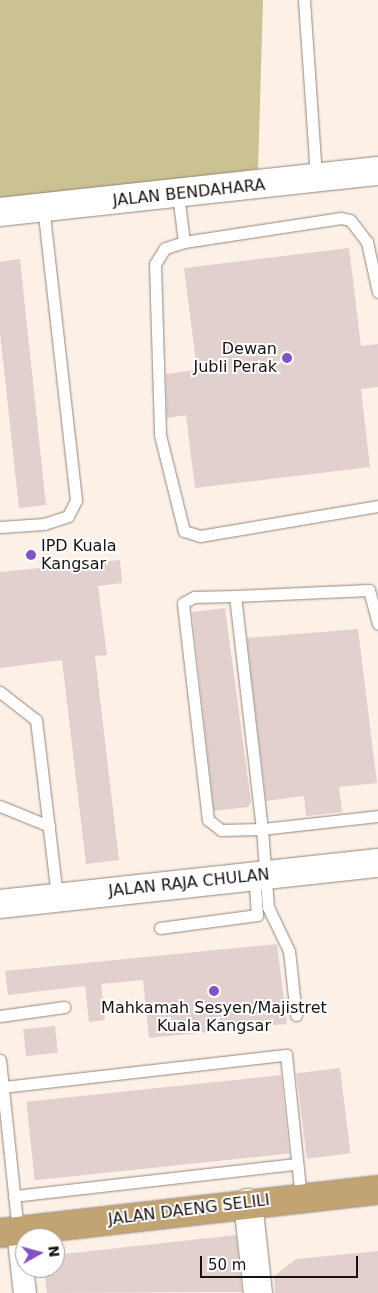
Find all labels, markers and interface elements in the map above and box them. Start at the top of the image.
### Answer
street label: JALAN BENDAHARA [112,175,266,211]
place label: Dewan Jubli Perak [193,339,277,377]
marker: Dewan Jubli Perak [281,352,293,364]
place label: IPD Kuala Kangsar [41,536,117,574]
marker: IPD Kuala Kangsar [25,549,37,561]
street label: JALAN RAJA CHULAN [108,865,270,901]
marker: Mahkamah Sesyen/Majistret Kuala Kangsar [208,985,220,997]
place label: Mahkamah Sesyen/Majistret Kuala Kangsar [101,998,327,1036]
street label: JALAN DAENG SELILI [107,1191,271,1229]
north arrow [15,1228,65,1278]
text: N [45,1245,63,1258]
scale bar [203,1246,360,1278]
text: 50 m [208,1256,246,1274]

